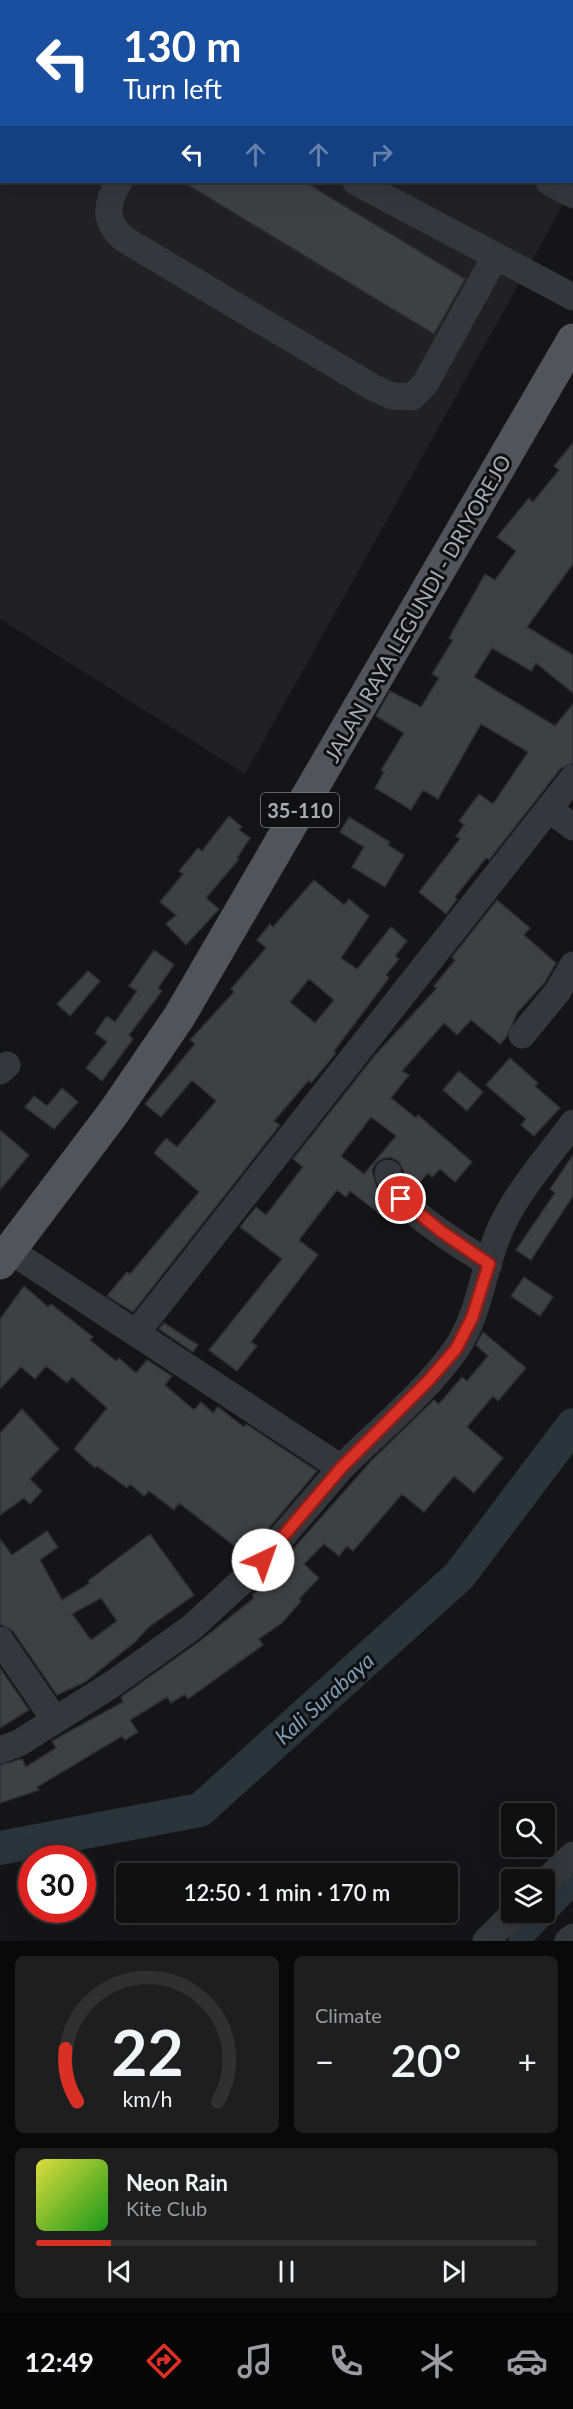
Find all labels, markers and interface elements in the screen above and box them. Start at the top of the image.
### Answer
text: 130 m [123,21,241,71]
icon: left [24,24,102,102]
text: Turn left [123,72,222,105]
icon: left [176,138,209,171]
icon: ahead [239,138,272,171]
icon: ahead [302,138,335,171]
icon: right [365,138,398,171]
street label: JALAN RAYA LEGUNDI - DRIYOREJO [319,450,515,766]
road number: 35-110 [261,793,339,827]
pin [375,1173,426,1224]
icon: arrive [384,1182,417,1215]
position arrow [231,1528,295,1592]
water label: Kali Surabaya [269,1646,379,1750]
map controls [501,1803,555,1923]
button: search [501,1803,555,1857]
speed limit sign: 30 [18,1845,96,1923]
button: layers [501,1869,555,1923]
text: 12:50 · 1 min · 170 m [184,1879,390,1906]
text: Climate [315,2003,382,2027]
text: 22 [111,2014,183,2089]
text: 20° [391,2033,461,2087]
text: − [315,2041,334,2081]
text: + [518,2041,537,2081]
text: km/h [122,2086,172,2112]
text: Neon Rain [126,2169,228,2196]
text: Kite Club [126,2196,207,2220]
icon: previous [103,2255,136,2288]
icon: pause [270,2255,303,2288]
icon: next [437,2255,470,2288]
icon: directions [143,2340,185,2382]
icon: music [234,2340,276,2382]
icon: phone [325,2340,367,2382]
icon: climate [416,2340,458,2382]
icon: car [506,2340,548,2382]
text: 12:49 [24,2345,94,2378]

